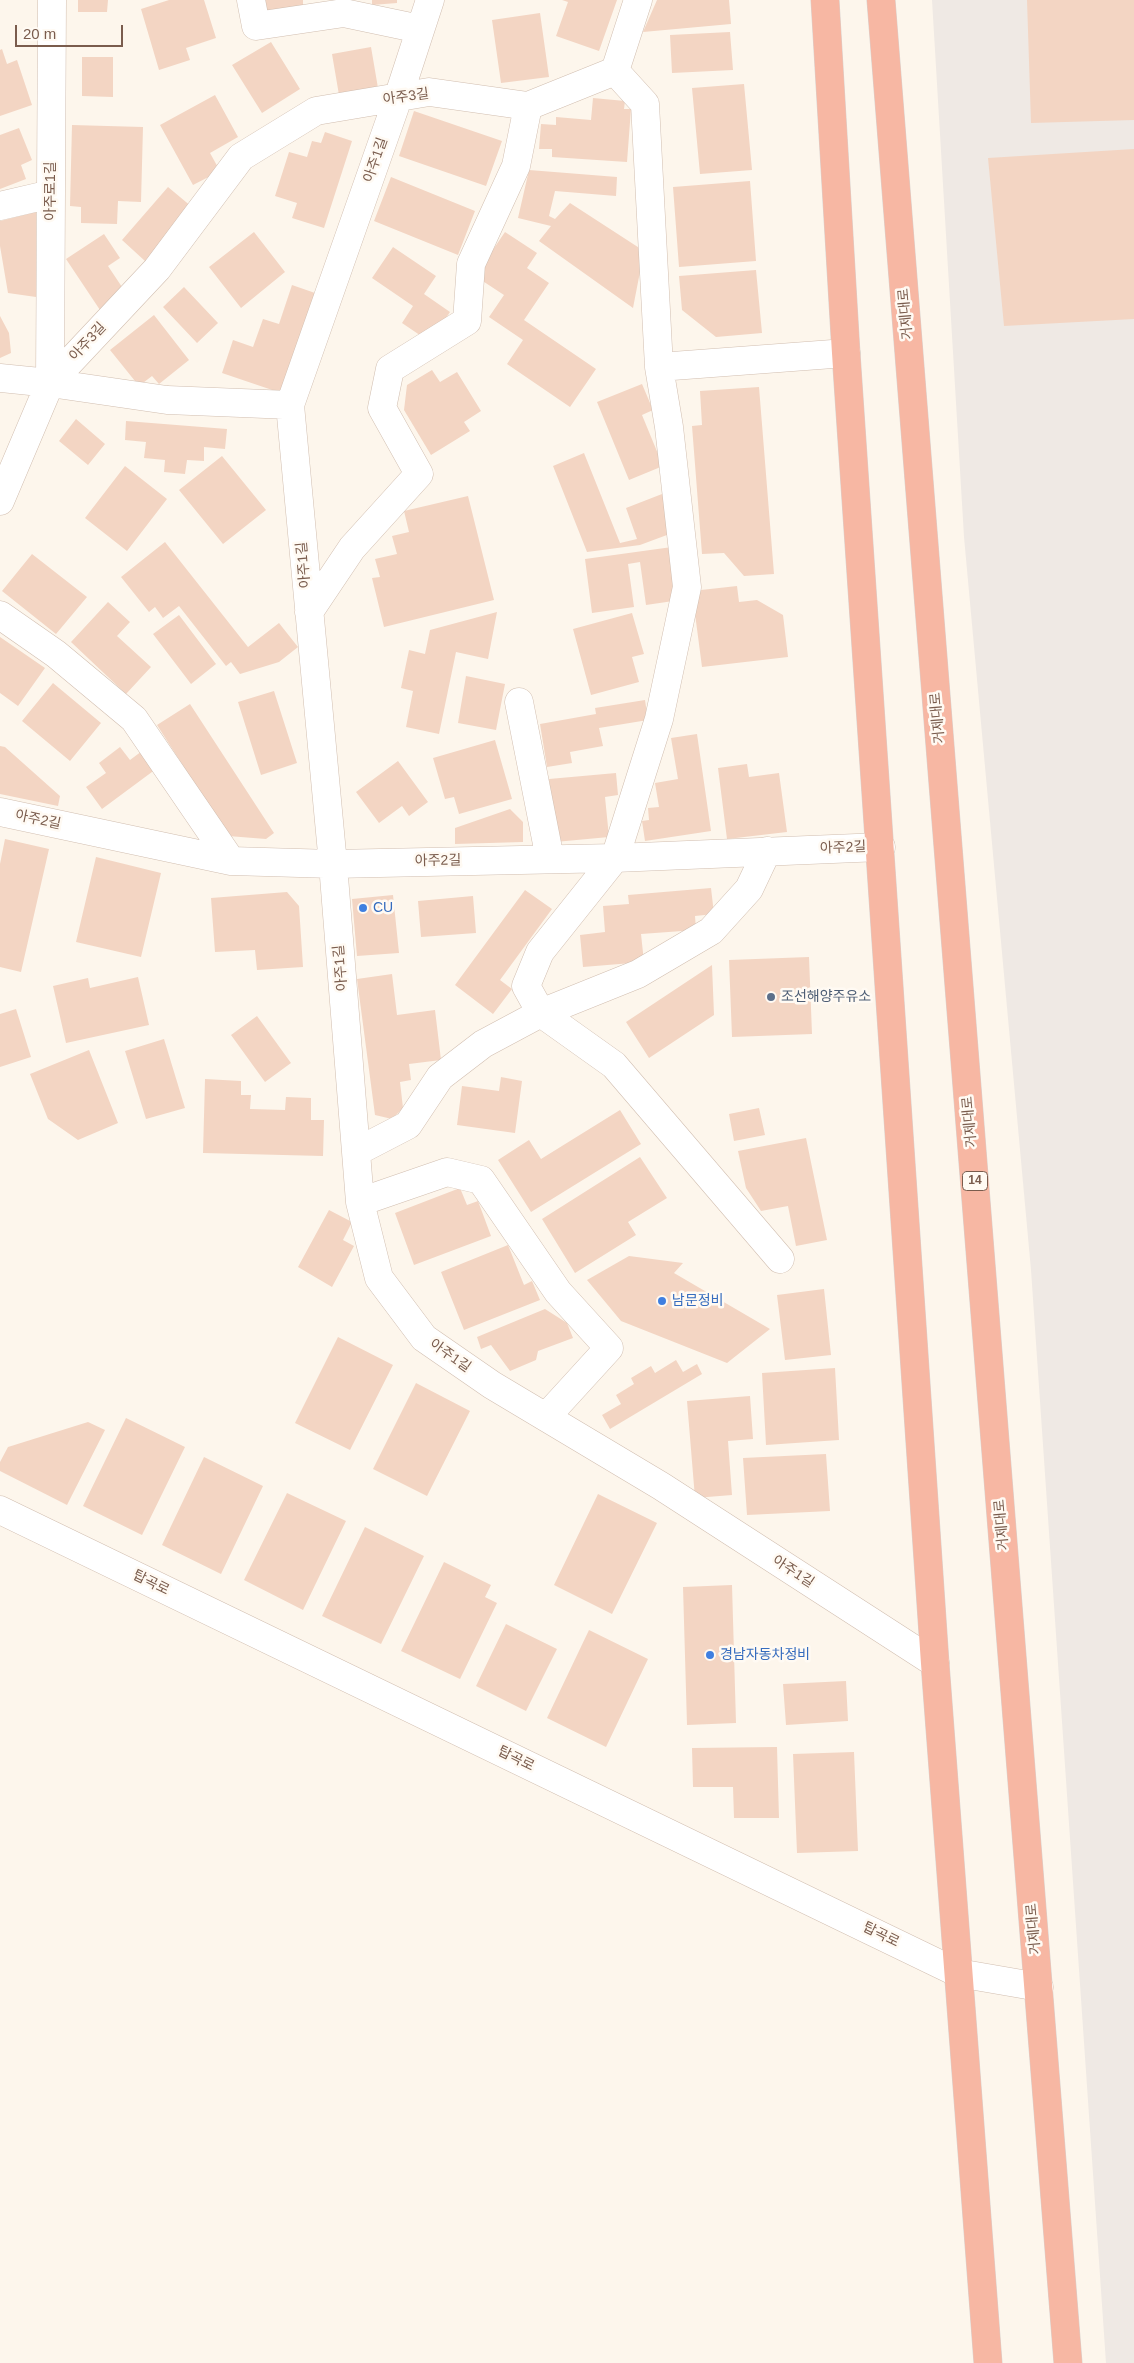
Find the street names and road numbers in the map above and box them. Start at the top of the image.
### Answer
street label: 아주3길 [382,85,430,109]
street label: 아주1길 [361,135,391,185]
street label: 아주로1길 [43,161,59,221]
street label: 거제대로 [895,288,917,340]
street label: 아주3길 [66,319,110,365]
street label: 아주1길 [294,541,314,589]
street label: 거제대로 [927,692,949,744]
street label: 아주2길 [14,807,62,833]
street label: 아주2길 [820,839,866,857]
street label: 아주2길 [415,852,461,870]
street label: 아주1길 [331,944,351,992]
street label: 거제대로 [959,1096,981,1148]
road number: 14 [962,1172,988,1190]
street label: 아주1길 [426,1336,474,1376]
street label: 거제대로 [991,1499,1013,1551]
street label: 아주1길 [769,1552,817,1592]
street label: 탑곡로 [130,1567,172,1599]
street label: 탑곡로 [495,1743,537,1775]
street label: 거제대로 [1023,1903,1045,1955]
street label: 탑곡로 [860,1919,902,1951]

